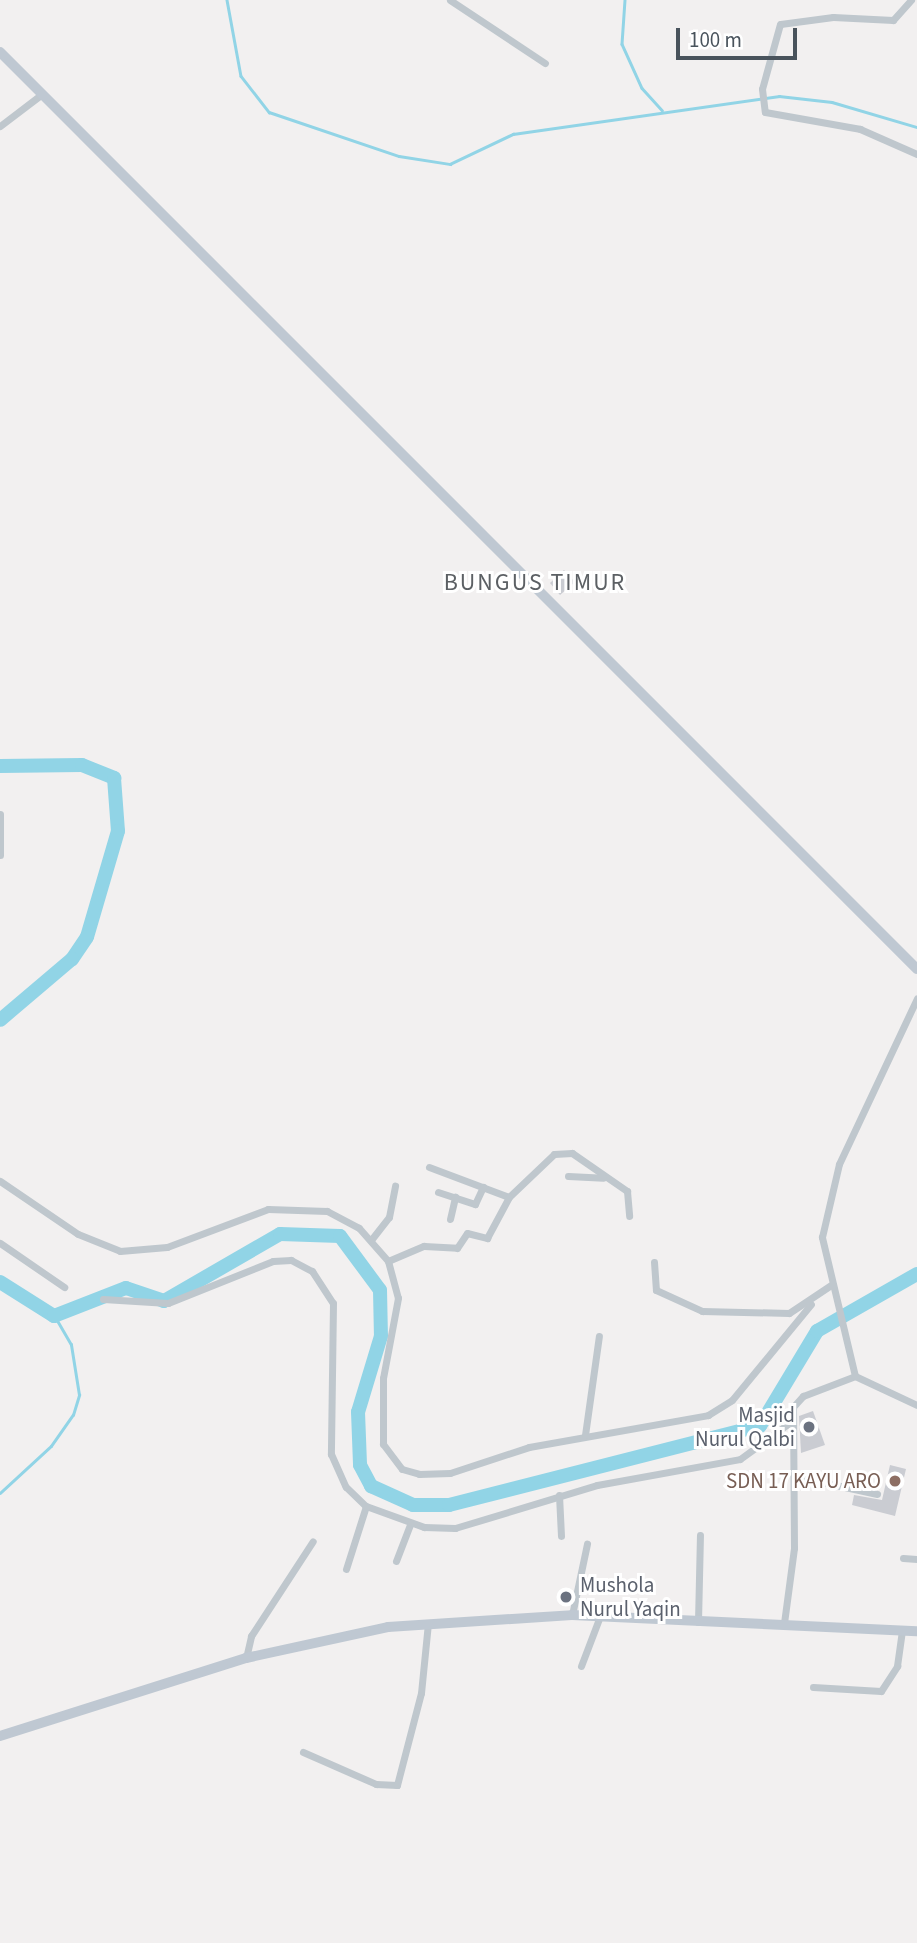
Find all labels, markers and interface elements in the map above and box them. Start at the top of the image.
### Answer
scale bar [679,14,800,58]
text: 100 m [689,25,742,55]
district label: BUNGUS TIMUR [445,569,625,597]
place label: Masjid Nurul Qalbi [695,1402,795,1452]
marker: Masjid Nurul Qalbi [801,1419,817,1435]
place label: SDN 17 KAYU ARO [726,1468,881,1494]
marker: SDN 17 KAYU ARO [887,1473,903,1489]
place label: Mushola Nurul Yaqin [580,1572,681,1622]
marker: Mushola Nurul Yaqin [558,1589,574,1605]

